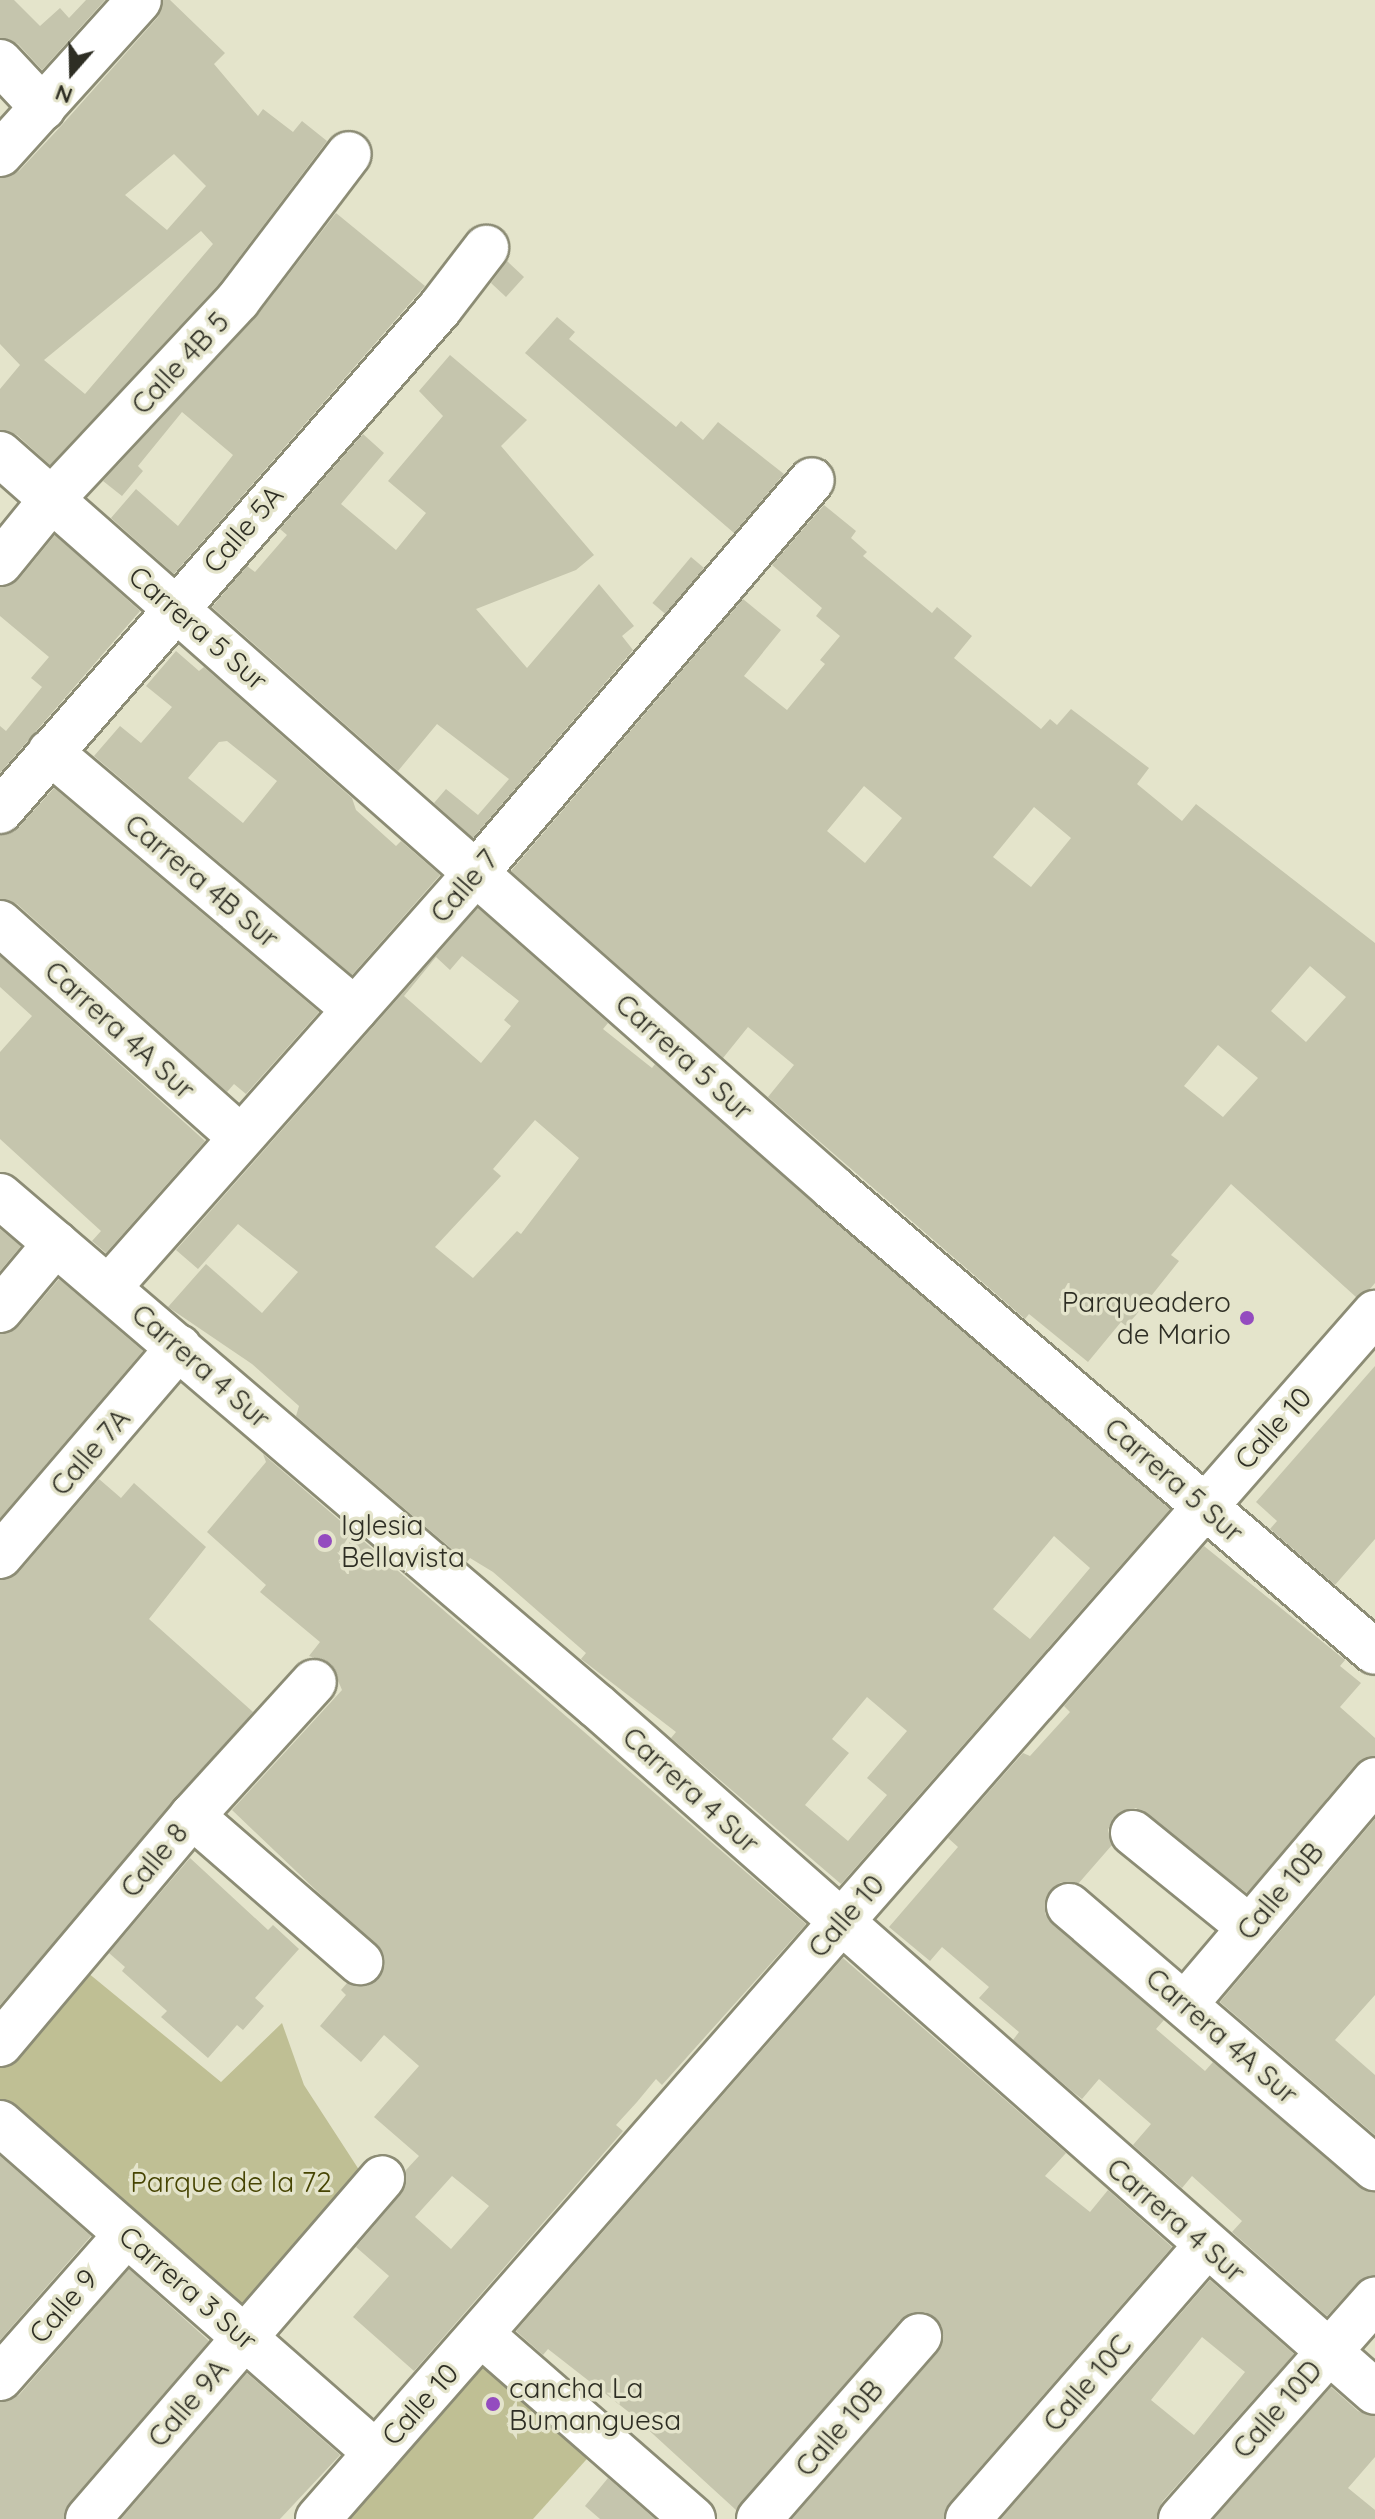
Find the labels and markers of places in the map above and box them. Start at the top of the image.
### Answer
place label: Parqueadero de Mario [1062,1285,1231,1351]
marker: Parqueadero de Mario [1238,1309,1256,1327]
place label: Iglesia Bellavista [341,1508,465,1574]
marker: Iglesia Bellavista [316,1532,334,1550]
place label: cancha La Bumanguesa [509,2371,681,2437]
marker: cancha La Bumanguesa [484,2395,502,2413]

